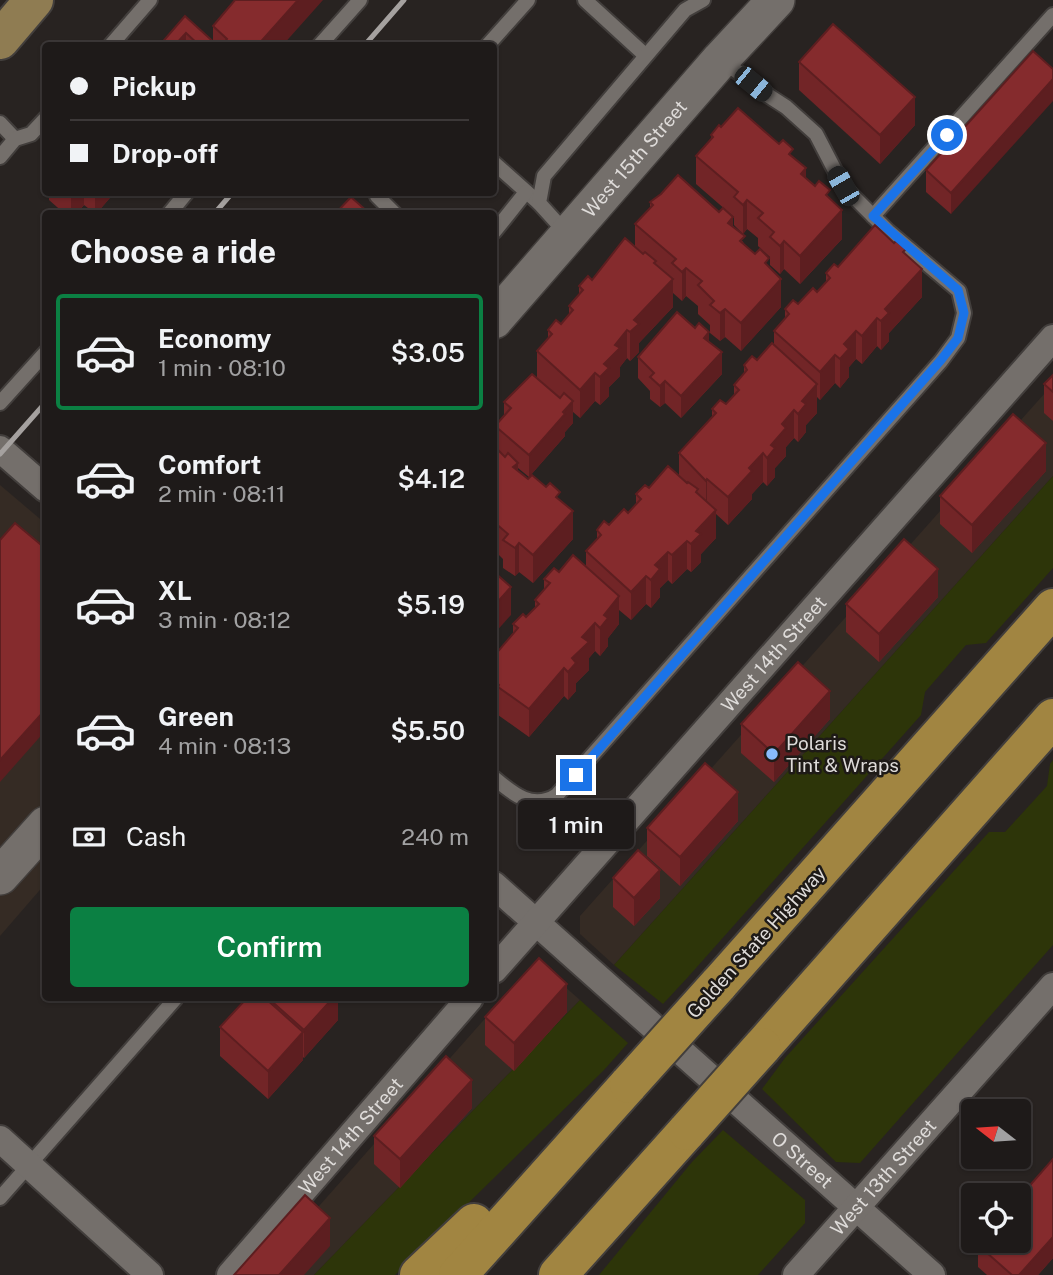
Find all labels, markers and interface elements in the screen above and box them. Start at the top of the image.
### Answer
car [731,63,776,105]
text: Pickup [112,71,196,102]
street label: West 15th Street [578,96,691,222]
route start [931,119,963,151]
text: Drop-off [112,138,218,169]
car [824,163,863,209]
text: Choose a ride [70,233,276,270]
icon: car [74,321,137,384]
text: Economy [158,323,271,354]
text: $3.05 [391,337,465,368]
text: 1 min · 08:10 [158,354,286,381]
icon: car [74,447,137,510]
text: Comfort [158,449,261,480]
text: $4.12 [397,463,465,494]
text: 2 min · 08:11 [158,480,285,507]
icon: car [74,573,137,636]
text: XL [158,575,192,606]
text: $5.19 [396,589,465,620]
street label: West 14th Street [716,591,831,716]
text: 3 min · 08:12 [158,606,290,633]
icon: car [74,699,137,762]
text: Green [158,701,234,732]
text: $5.50 [390,715,465,746]
text: 4 min · 08:13 [158,732,291,759]
place label: Polaris Tint & Wraps [786,732,899,776]
marker: Polaris Tint & Wraps [764,746,780,762]
route end [560,759,592,791]
callout: 1 min [518,800,634,848]
text: 1 min [549,811,603,838]
icon: cash [70,818,108,856]
text: Cash [126,821,186,852]
text: 240 m [401,823,469,850]
street label: Golden State Highway [682,862,830,1022]
button: Confirm [70,907,469,987]
street label: West 14th Street [294,1073,407,1199]
north arrow [961,1099,1031,1169]
map controls [961,1099,1031,1253]
street label: West 13th Street [826,1115,940,1240]
street label: O Street [767,1127,837,1193]
button: locate [961,1183,1031,1253]

